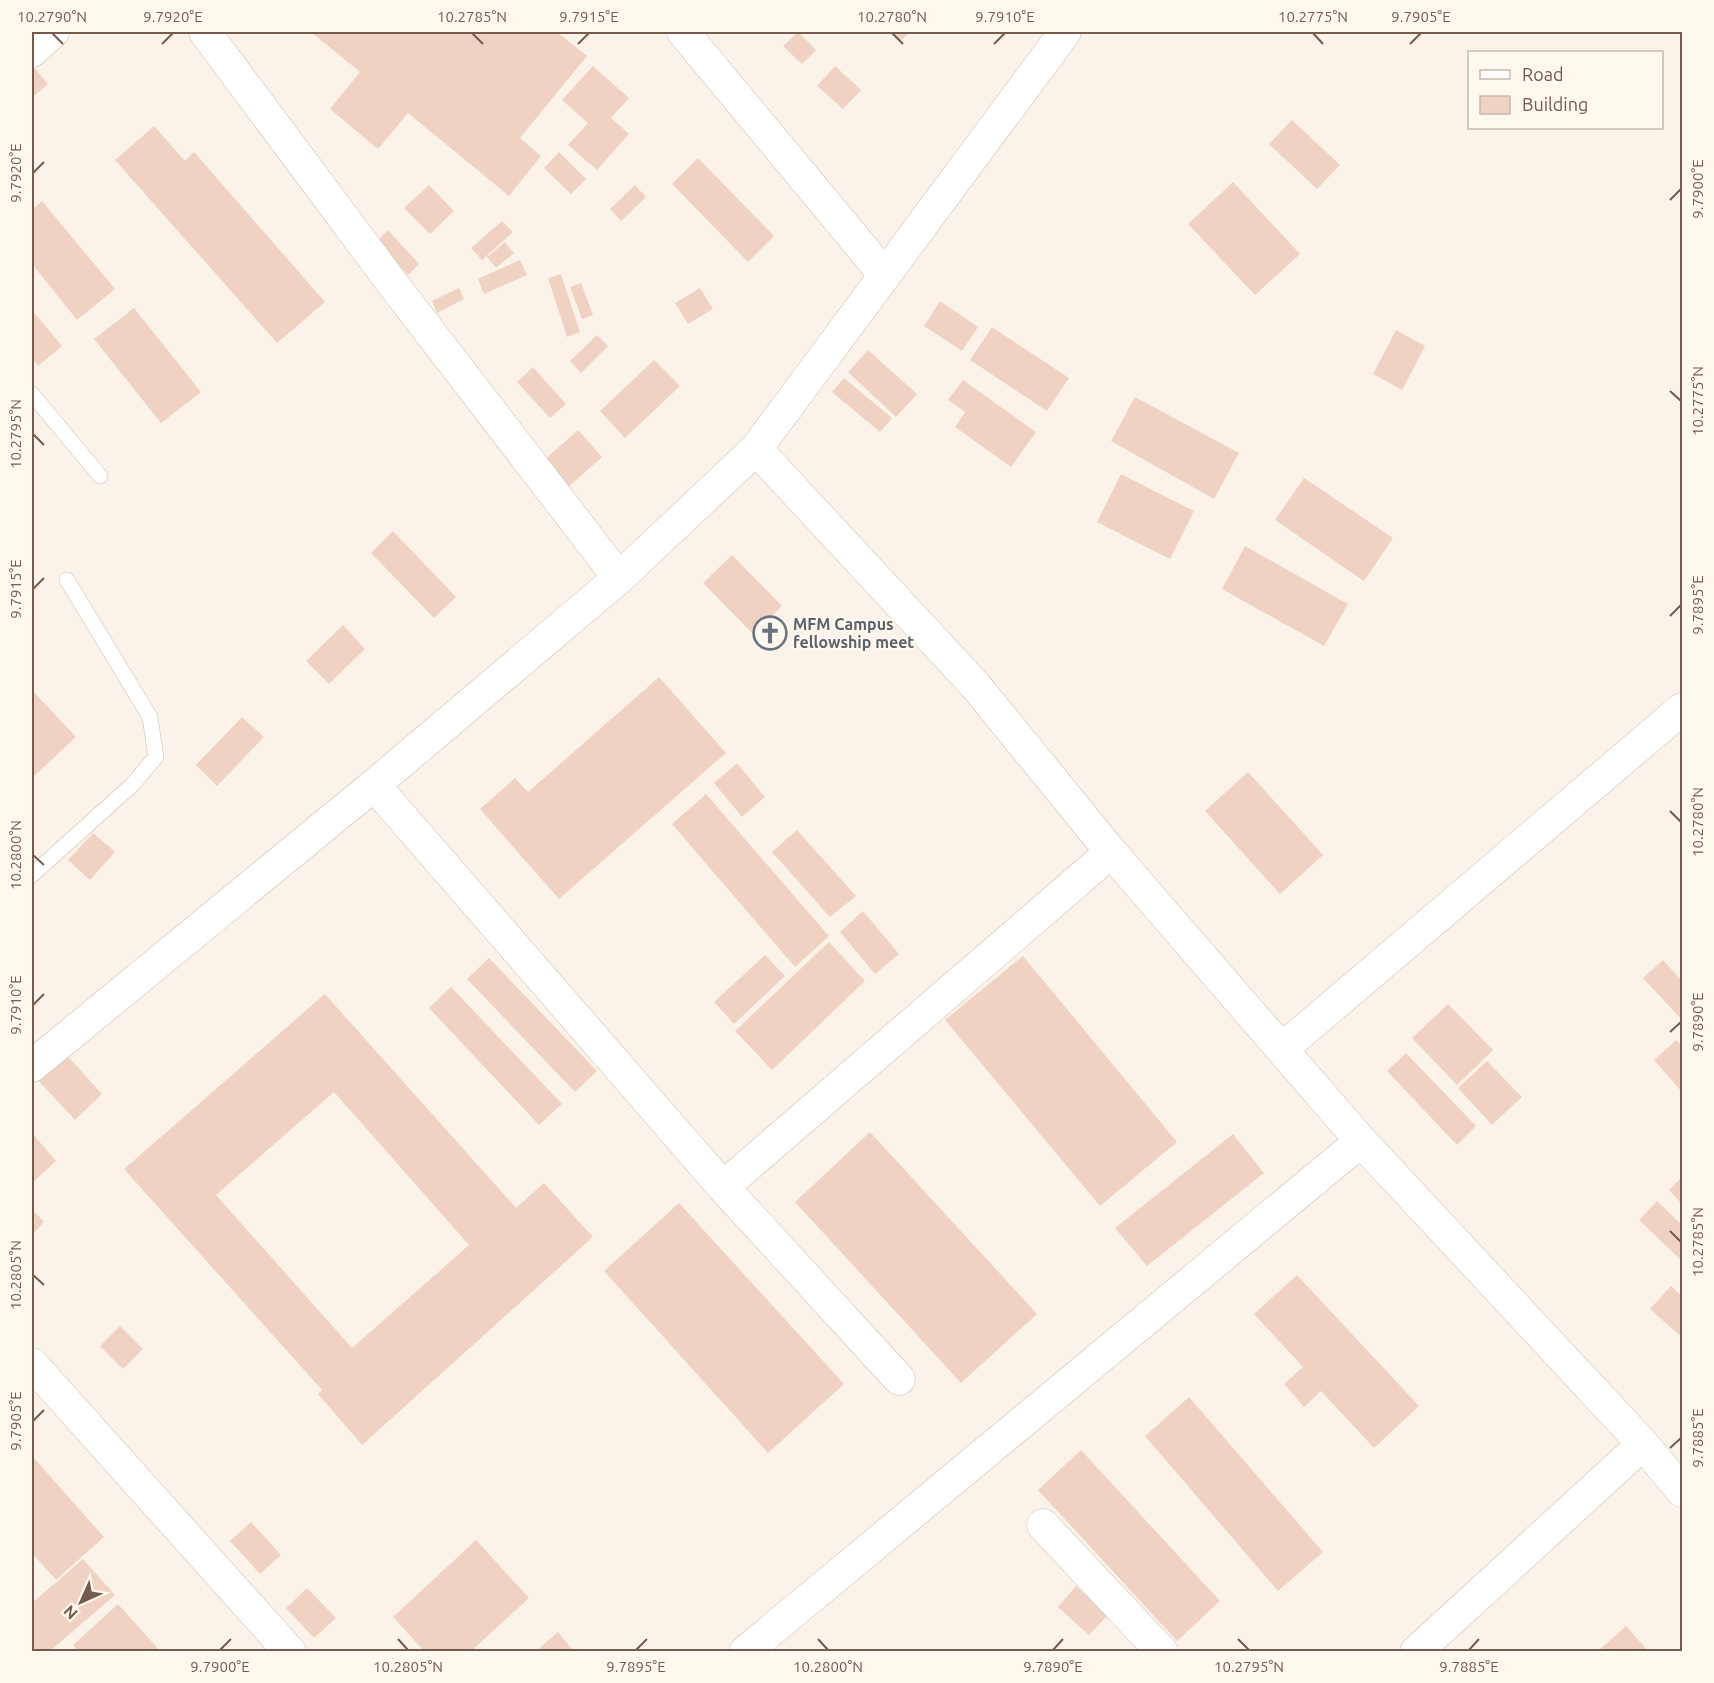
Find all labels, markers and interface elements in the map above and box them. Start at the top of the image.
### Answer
text: 10.2790°N [17,8,87,25]
text: 9.7920°E [143,8,203,25]
text: 10.2785°N [437,8,507,25]
text: 9.7915°E [559,8,619,25]
text: 10.2780°N [857,8,927,25]
text: 9.7910°E [975,8,1035,25]
text: 10.2775°N [1278,8,1348,25]
text: 9.7905°E [1391,8,1451,25]
legend [1468,51,1663,129]
text: Road [1522,64,1564,84]
text: Building [1522,94,1588,114]
text: 9.7920°E [7,143,24,203]
text: 9.7900°E [1689,159,1706,219]
text: 10.2775°N [1689,366,1706,436]
text: 10.2795°N [7,399,24,469]
text: 9.7915°E [7,559,24,619]
text: 9.7895°E [1689,575,1706,635]
church icon: MFM Campus fellowship meet [752,615,788,651]
place label: MFM Campus fellowship meet [793,615,914,651]
text: 10.2780°N [1689,787,1706,857]
text: 10.2800°N [7,820,24,890]
text: 9.7910°E [7,975,24,1035]
text: 9.7890°E [1689,992,1706,1052]
text: 10.2785°N [1689,1207,1706,1277]
text: 10.2805°N [7,1240,24,1310]
text: 9.7905°E [7,1391,24,1451]
text: 9.7885°E [1689,1408,1706,1468]
north arrow [51,1572,111,1632]
text: N [60,1602,81,1623]
text: 9.7900°E [190,1658,250,1675]
text: 10.2805°N [373,1658,443,1675]
text: 9.7895°E [606,1658,666,1675]
text: 10.2800°N [793,1658,863,1675]
text: 9.7890°E [1023,1658,1083,1675]
text: 10.2795°N [1214,1658,1284,1675]
text: 9.7885°E [1439,1658,1499,1675]

